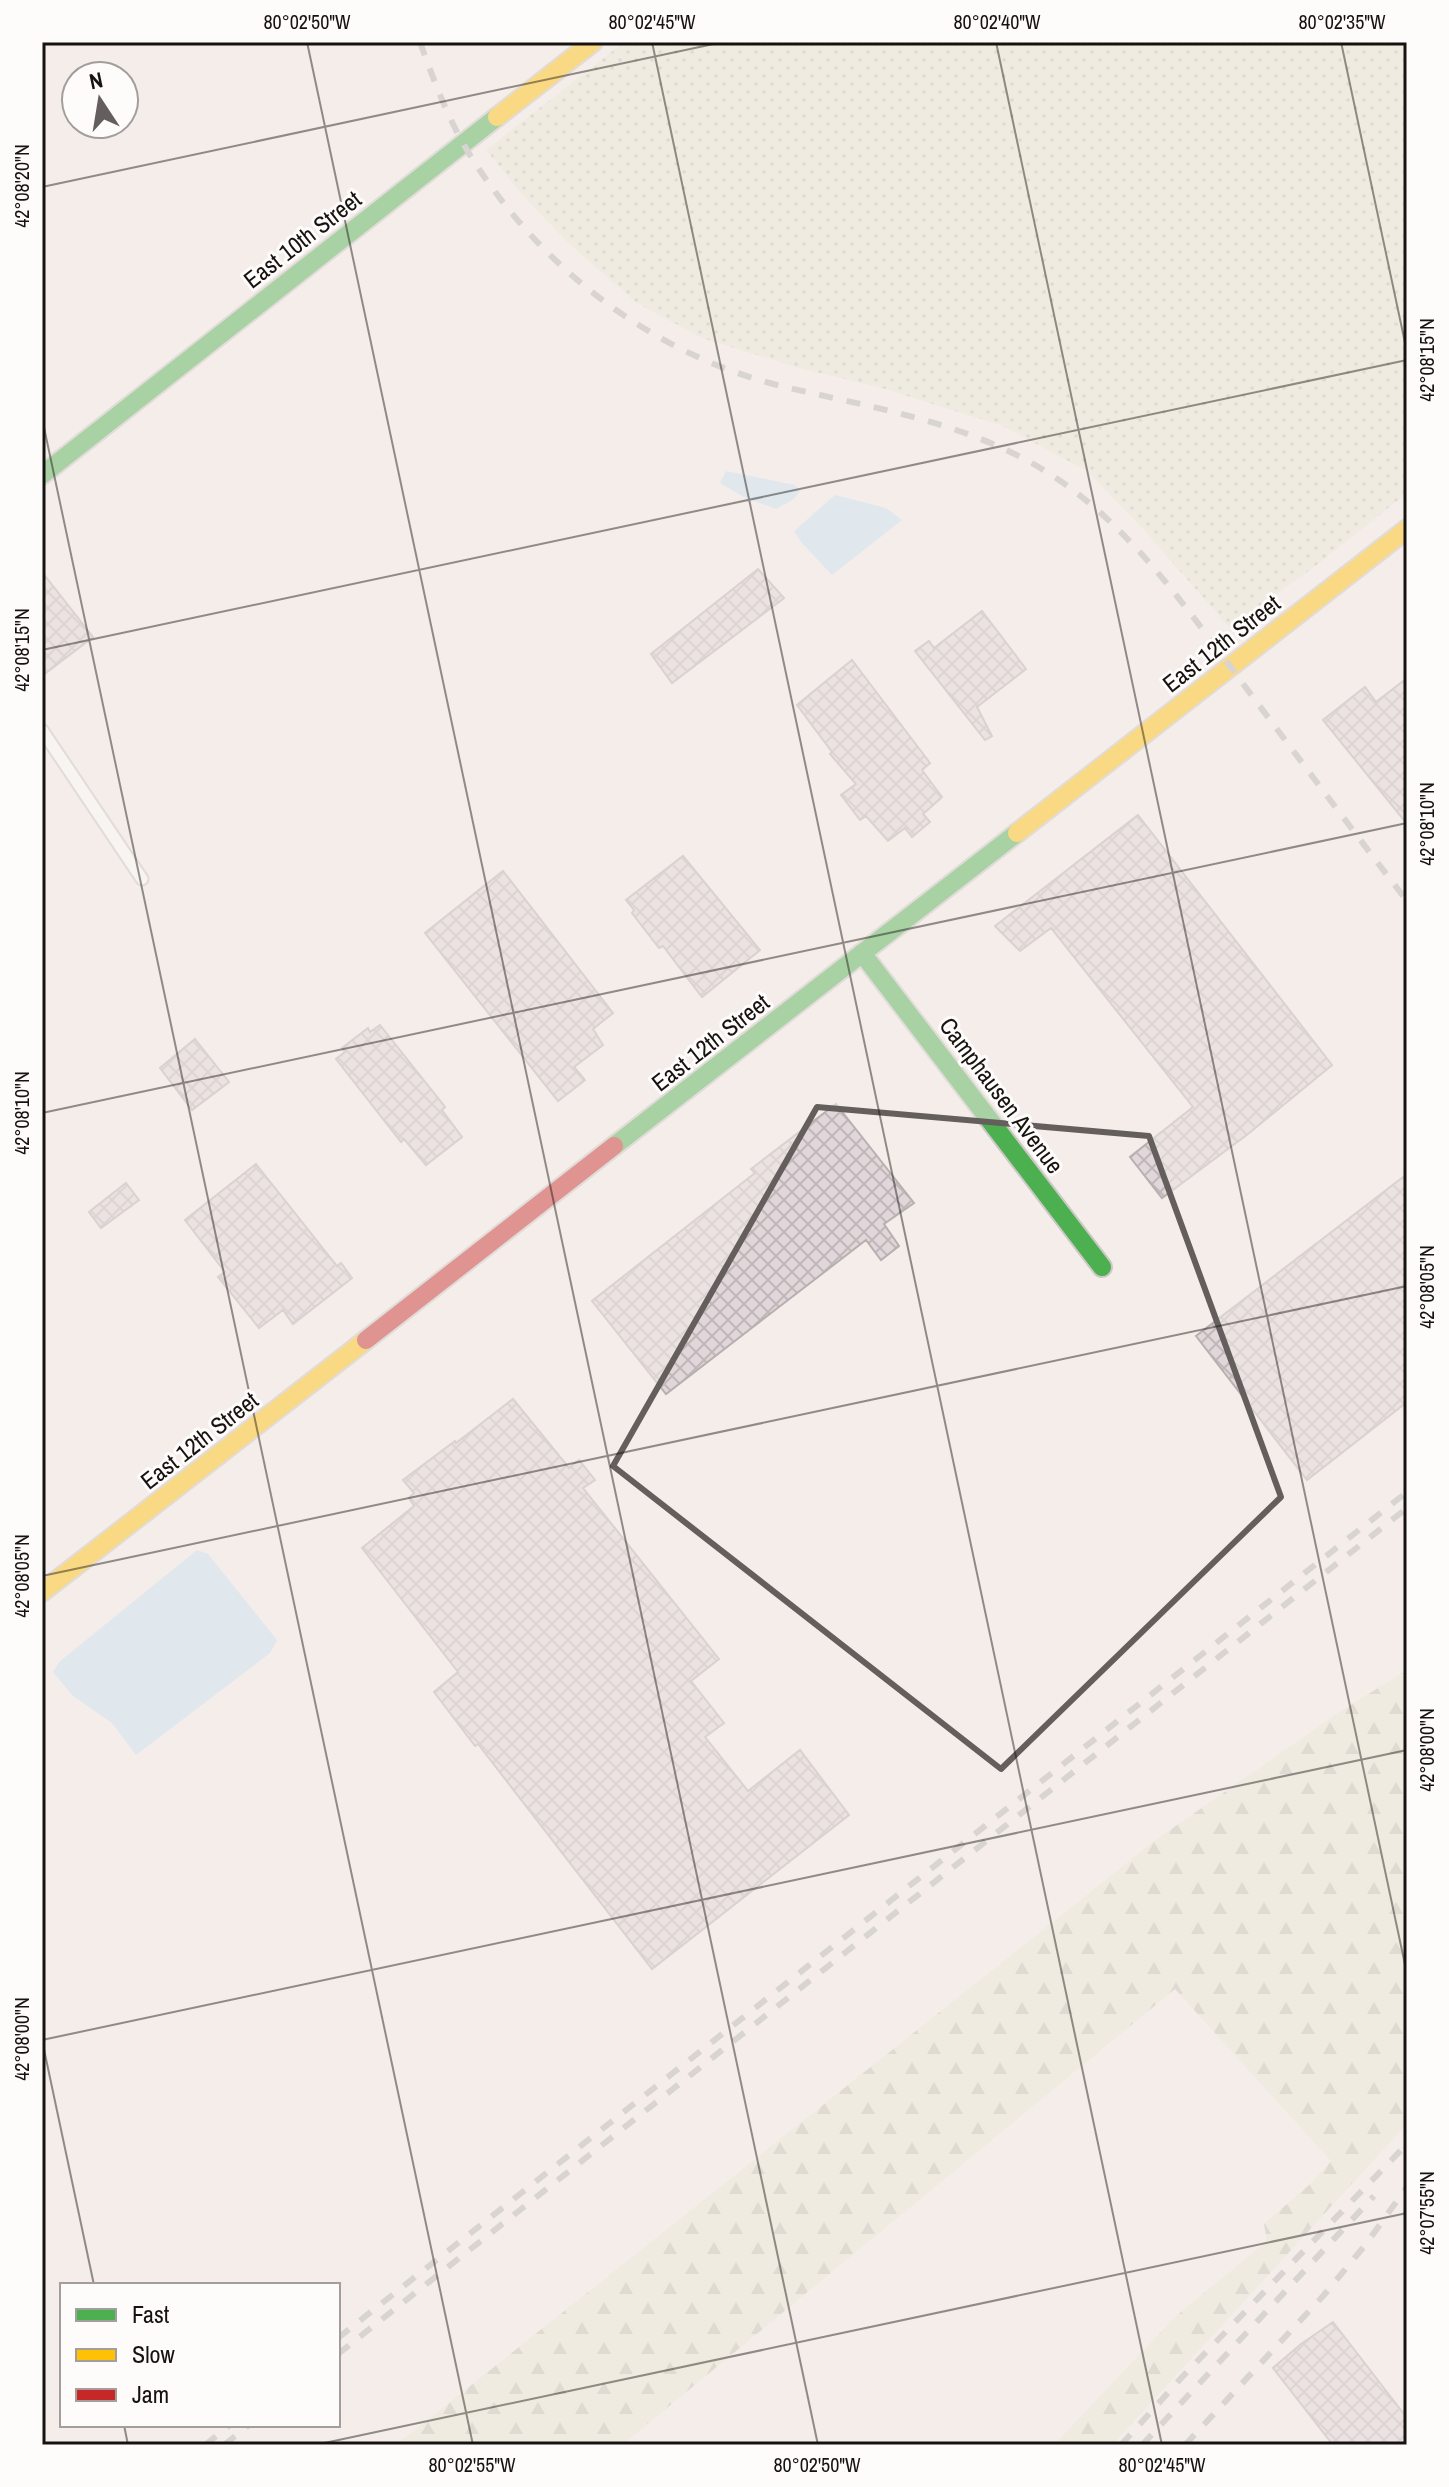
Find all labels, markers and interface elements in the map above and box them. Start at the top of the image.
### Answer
text: 80°02'50"W [263,8,351,35]
text: 80°02'45"W [608,8,696,35]
text: 80°02'40"W [953,8,1041,35]
text: 80°02'35"W [1298,8,1386,35]
north arrow [60,60,140,140]
text: N [86,64,105,96]
text: 42°08'20"N [8,144,35,228]
street label: East 10th Street [237,183,368,295]
text: 42°08'15"N [1413,318,1440,402]
street label: East 12th Street [1156,587,1287,699]
text: 42°08'15"N [8,608,35,692]
text: 42°08'10"N [1413,782,1440,866]
street label: East 12th Street [645,986,776,1098]
street label: Camphausen Avenue [933,1010,1071,1180]
text: 42°08'10"N [8,1071,35,1155]
text: 42°08'05"N [1413,1245,1440,1329]
street label: East 12th Street [134,1384,265,1496]
text: 42°08'05"N [8,1534,35,1618]
text: 42°08'00"N [1413,1708,1440,1792]
text: 42°08'00"N [8,1997,35,2081]
text: 42°07'55"N [1413,2171,1440,2255]
legend [60,2283,340,2427]
text: Fast [132,2298,170,2330]
text: Slow [132,2338,175,2370]
text: Jam [132,2378,169,2410]
text: 80°02'55"W [428,2451,516,2478]
text: 80°02'50"W [773,2451,861,2478]
text: 80°02'45"W [1118,2451,1206,2478]

